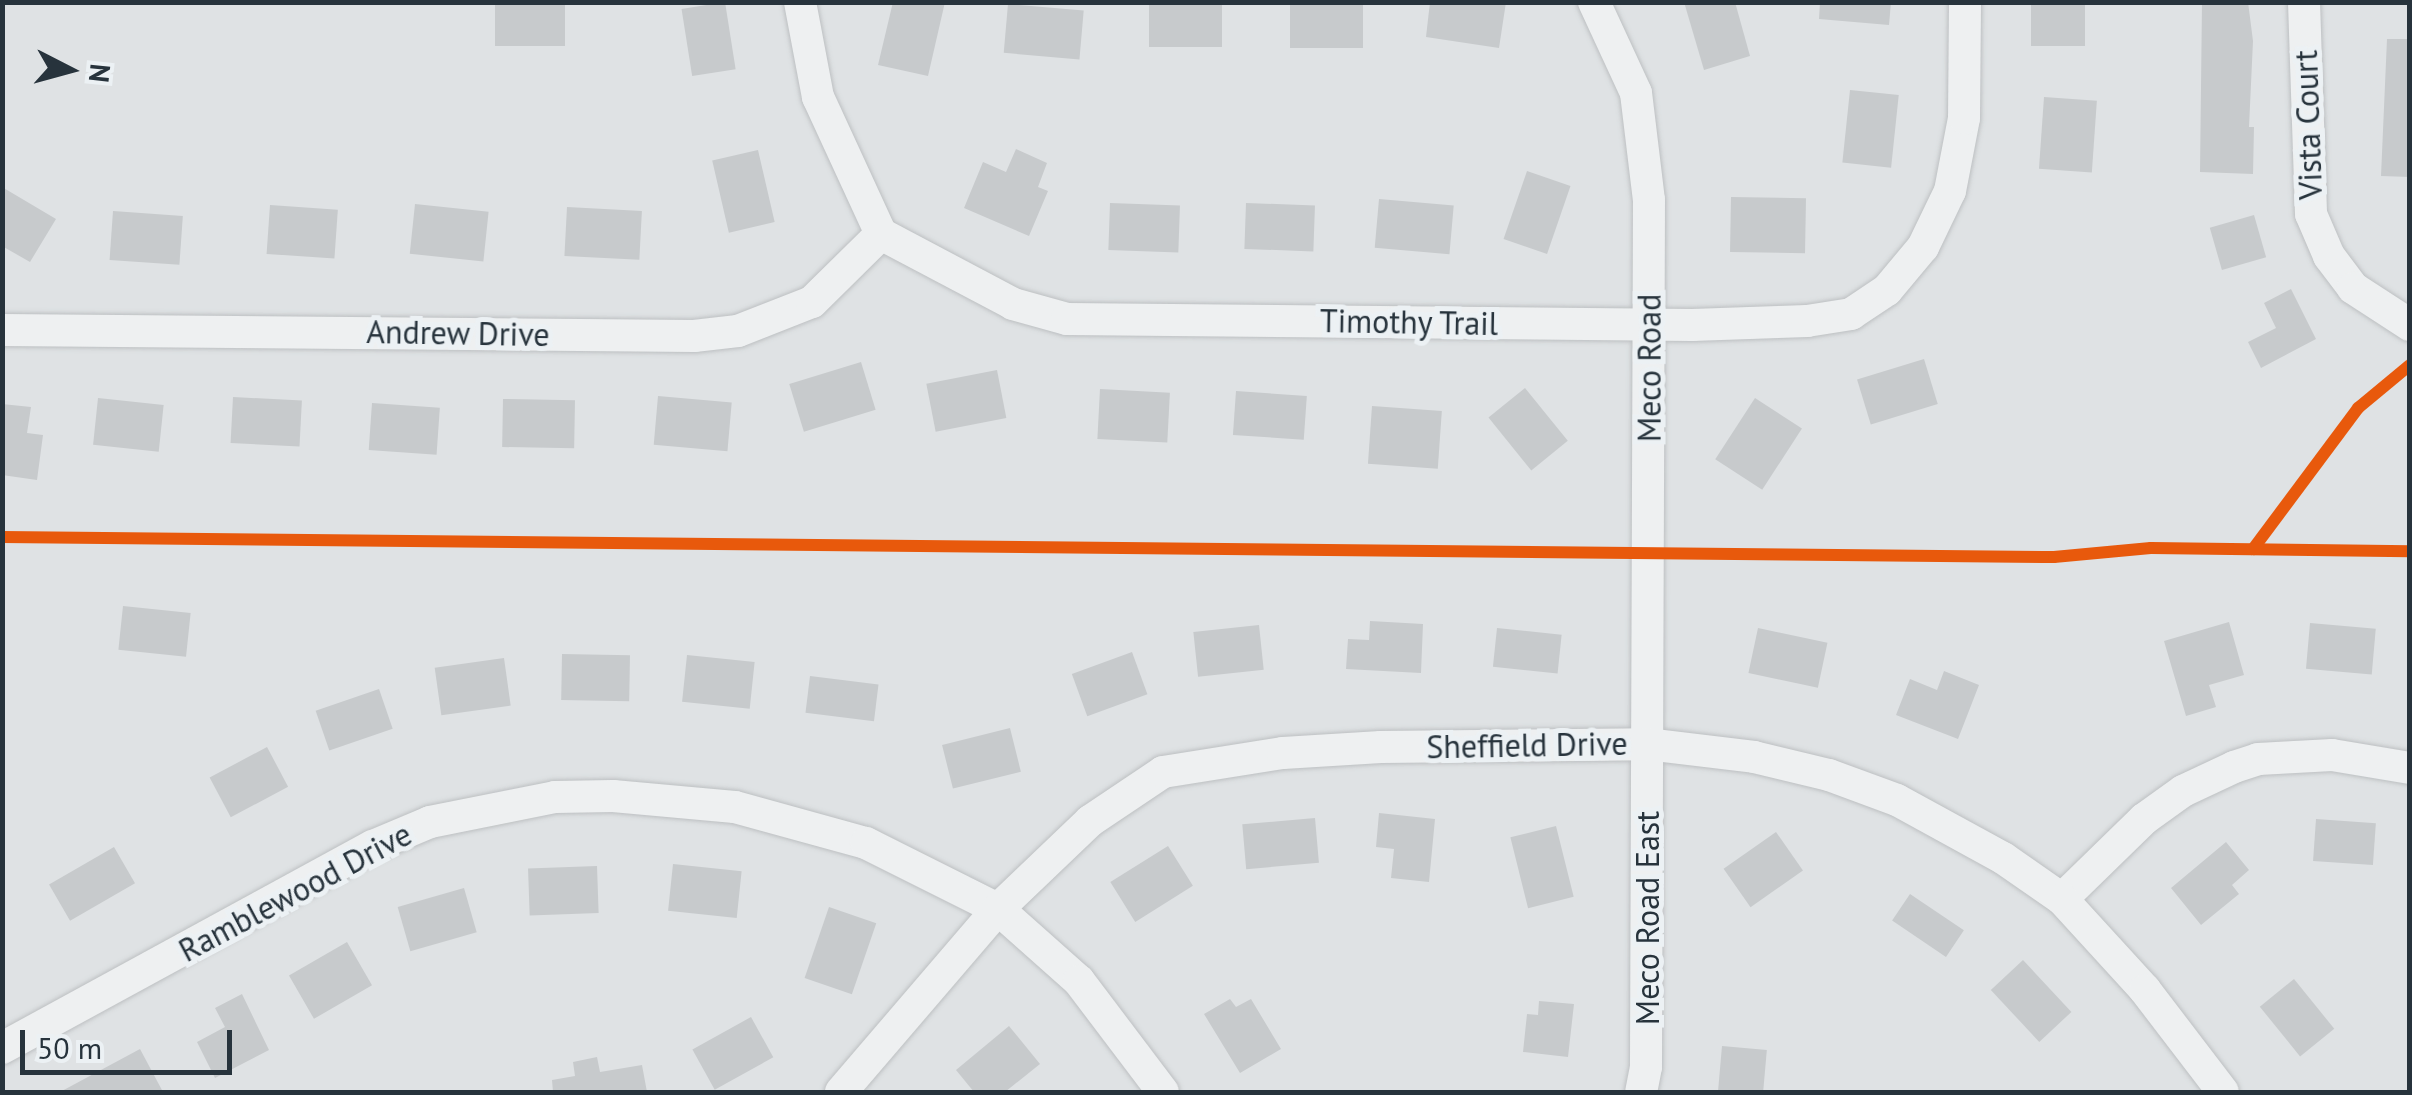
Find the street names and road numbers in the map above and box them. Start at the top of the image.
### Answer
street label: Vista Court [2286,50,2330,200]
street label: Meco Road [1630,294,1668,442]
street label: Timothy Trail [1319,301,1499,343]
street label: Andrew Drive [366,312,550,354]
street label: Sheffield Drive [1426,724,1628,766]
street label: Meco Road East [1628,811,1666,1025]
street label: Ramblewood Drive [172,814,418,970]

